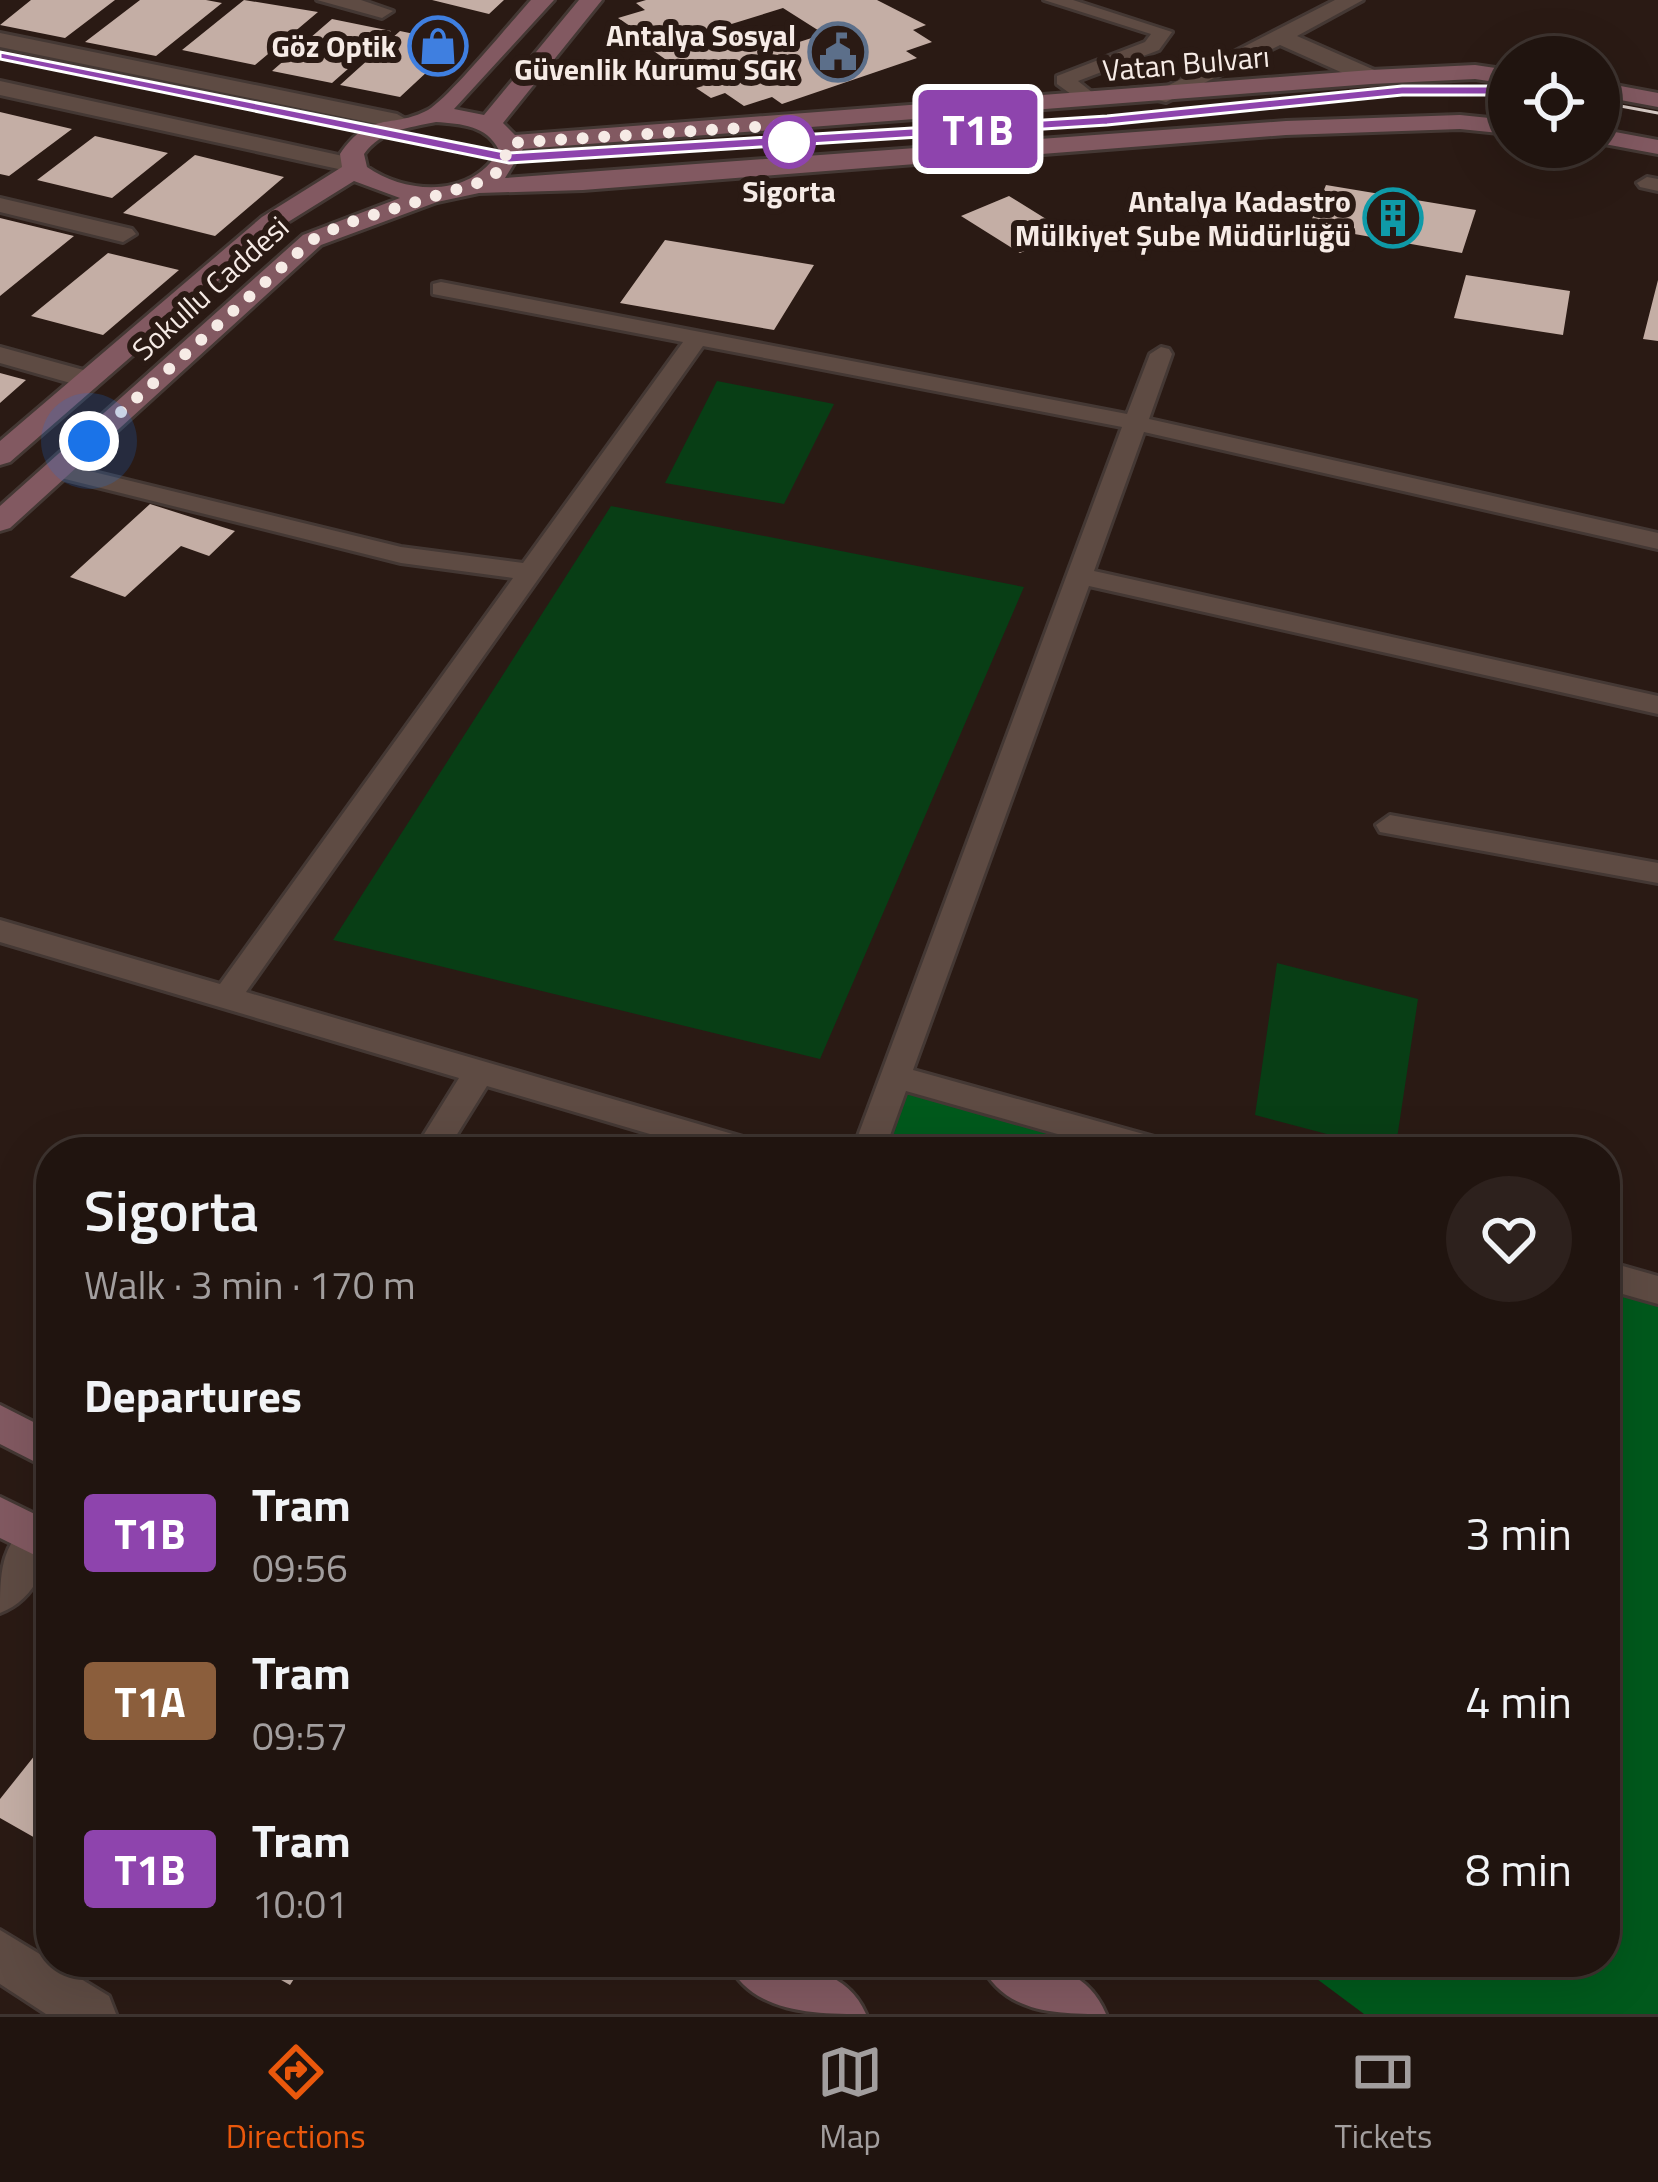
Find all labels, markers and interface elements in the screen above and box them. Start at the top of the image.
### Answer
place label: Antalya Sosyal Güvenlik Kurumu SGK [514,12,796,92]
shop icon: Göz Optik [407,15,469,77]
public building icon: Antalya Sosyal Güvenlik Kurumu SGK [807,21,869,83]
place label: Göz Optik [272,23,397,69]
street label: Vatan Bulvarı [1101,33,1271,93]
map controls [1488,36,1620,168]
button: locate [1488,36,1620,168]
line badge: T1B [909,90,1047,168]
text: T1B [942,97,1014,161]
marker: Sigorta [764,117,814,167]
place label: Sigorta [742,168,836,214]
place label: Antalya Kadastro Mülkiyet Şube Müdürlüğü [1015,178,1351,258]
building icon: Antalya Kadastro Mülkiyet Şube Müdürlüğü [1362,187,1424,249]
street label: Sokullu Caddesi [121,205,299,371]
your location [59,411,119,471]
text: Sigorta [84,1166,259,1253]
button: heart [1446,1176,1572,1302]
text: Walk · 3 min · 170 m [84,1255,416,1314]
text: Departures [84,1361,302,1429]
text: Tram [252,1470,351,1538]
text: 3 min [1465,1499,1572,1567]
text: T1B [114,1501,186,1565]
text: 09:56 [252,1538,348,1597]
text: Tram [252,1638,351,1706]
text: 4 min [1465,1667,1572,1735]
text: T1A [115,1669,185,1733]
text: 09:57 [252,1706,348,1765]
text: Tram [252,1806,351,1874]
text: 8 min [1465,1835,1572,1903]
text: T1B [114,1837,186,1901]
text: 10:01 [252,1874,348,1933]
tab: Directions [226,2039,366,2161]
tab: Map [817,2039,883,2161]
tab: Tickets [1334,2039,1432,2161]

